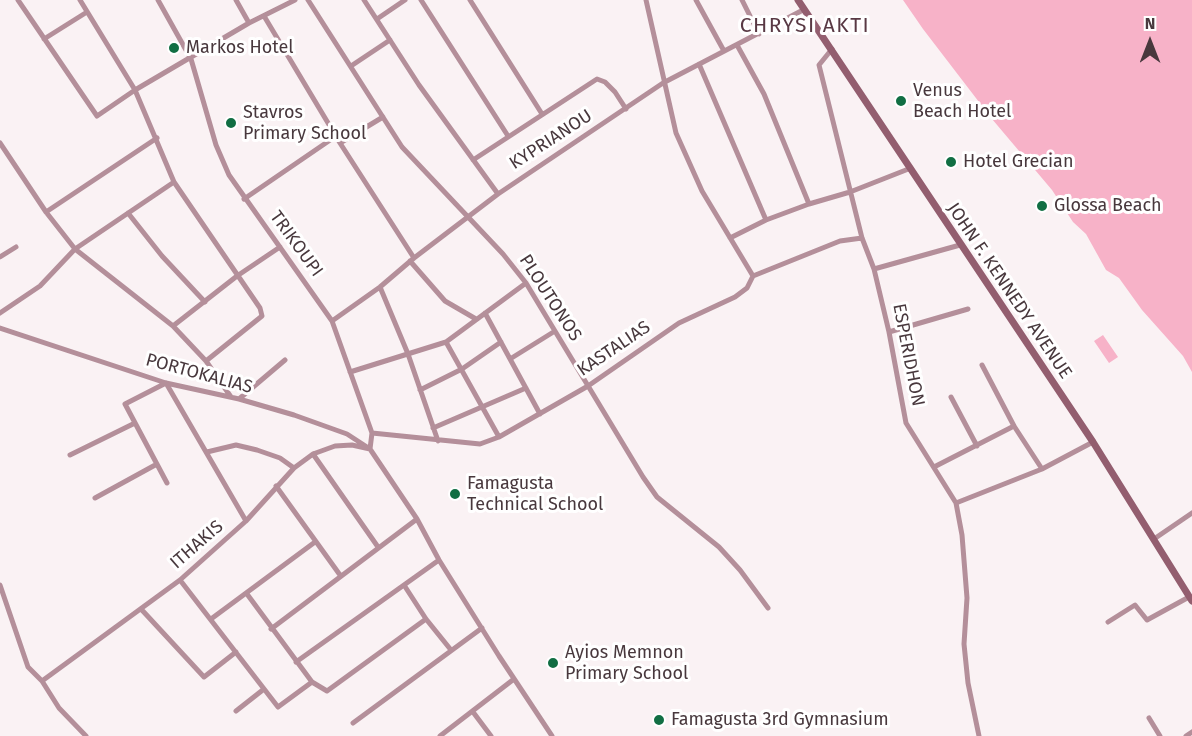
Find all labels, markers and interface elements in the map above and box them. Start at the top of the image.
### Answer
north arrow [1120,12,1180,72]
district label: CHRYSI AKTI [740,13,870,39]
text: N [1145,14,1155,33]
place label: Markos Hotel [186,37,294,59]
marker: Markos Hotel [167,41,181,55]
place label: Venus Beach Hotel [913,80,1011,122]
marker: Venus Beach Hotel [894,94,908,108]
place label: Stavros Primary School [243,102,366,144]
street label: KYPRIANOU [506,105,596,175]
marker: Stavros Primary School [224,116,238,130]
place label: Hotel Grecian [963,151,1073,173]
marker: Hotel Grecian [944,155,958,169]
place label: Glossa Beach [1054,195,1162,217]
street label: JOHN F. KENNEDY AVENUE [942,199,1076,383]
marker: Glossa Beach [1035,199,1049,213]
street label: TRIKOUPI [265,207,327,281]
street label: PLOUTONOS [514,251,586,345]
street label: ESPERIDHON [887,302,929,408]
street label: KASTALIAS [573,317,655,381]
street label: PORTOKALIAS [143,349,255,399]
place label: Famagusta Technical School [467,473,603,516]
marker: Famagusta Technical School [448,487,462,501]
street label: ITHAKIS [166,516,228,574]
place label: Ayios Memnon Primary School [565,642,688,684]
marker: Ayios Memnon Primary School [546,656,560,670]
place label: Famagusta 3rd Gymnasium [671,709,889,731]
marker: Famagusta 3rd Gymnasium [652,713,666,727]

